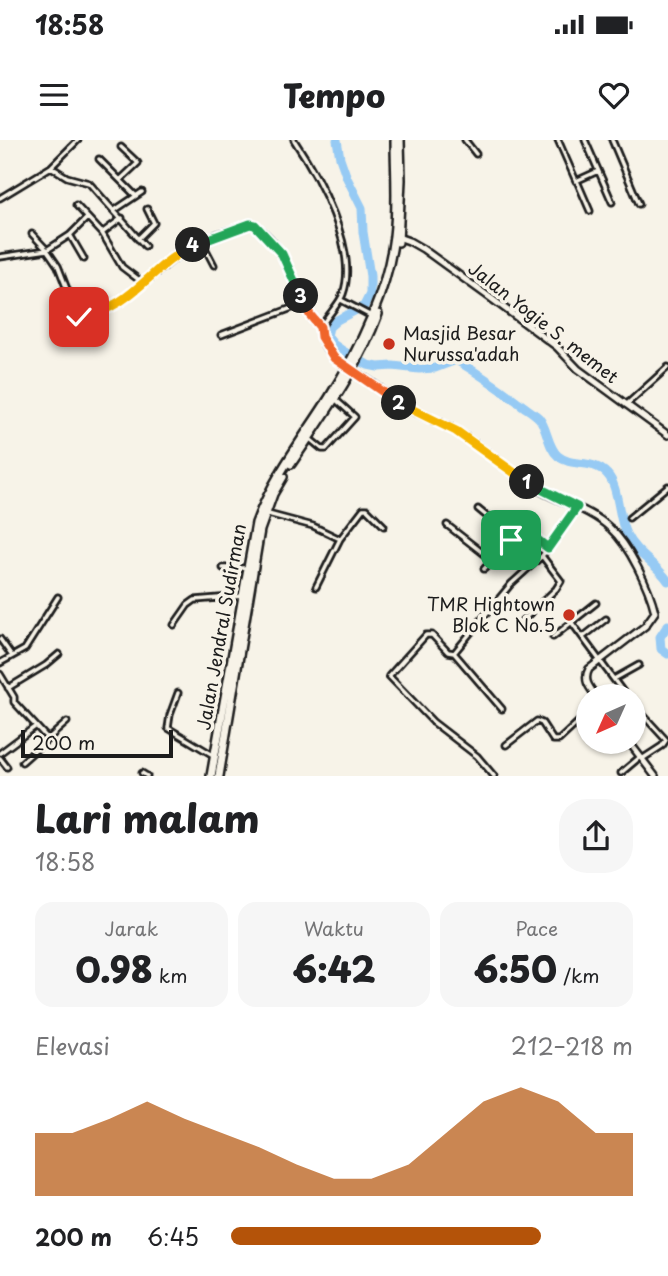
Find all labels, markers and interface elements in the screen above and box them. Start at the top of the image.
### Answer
text: 18:58 [35,5,104,44]
text: Tempo [283,71,385,119]
icon: menu [35,76,73,114]
icon: heart [595,76,633,114]
pin: 4 [176,228,210,262]
text: 4 [186,230,199,258]
street label: Jalan Yogie S. memet [463,254,625,389]
pin: 3 [284,278,318,314]
text: 3 [294,281,307,309]
pin [49,287,109,347]
icon: check [60,298,98,336]
place label: Masjid Besar Nurussa'adah [403,319,519,367]
marker: Masjid Besar Nurussa'adah [381,336,397,352]
pin: 2 [382,386,416,420]
text: 2 [392,388,405,416]
pin: 1 [510,464,544,500]
text: 1 [522,467,531,495]
pin [481,510,541,570]
street label: Jalan Jendral Sudirman [189,521,252,732]
icon: arrive [492,521,530,559]
place label: TMR Hightown Blok C No.5 [427,590,555,638]
marker: TMR Hightown Blok C No.5 [561,607,577,623]
north arrow [576,684,646,754]
map controls [576,684,646,754]
scale bar [21,726,173,758]
text: 200 m [32,728,95,756]
text: Lari malam [35,789,260,846]
button: share [559,799,633,873]
text: 18:58 [35,844,95,879]
text: Jarak [104,914,158,942]
text: Waktu [304,914,364,942]
text: Pace [515,914,558,942]
text: 0.98 [75,942,153,995]
text: 6:42 [293,942,375,995]
text: 6:50 [474,942,557,995]
text: km [153,961,187,989]
text: /km [557,961,600,989]
text: Elevasi [35,1028,110,1063]
text: 212–218 m [511,1028,633,1063]
text: 200 m [35,1219,112,1254]
text: 6:45 [147,1219,199,1254]

